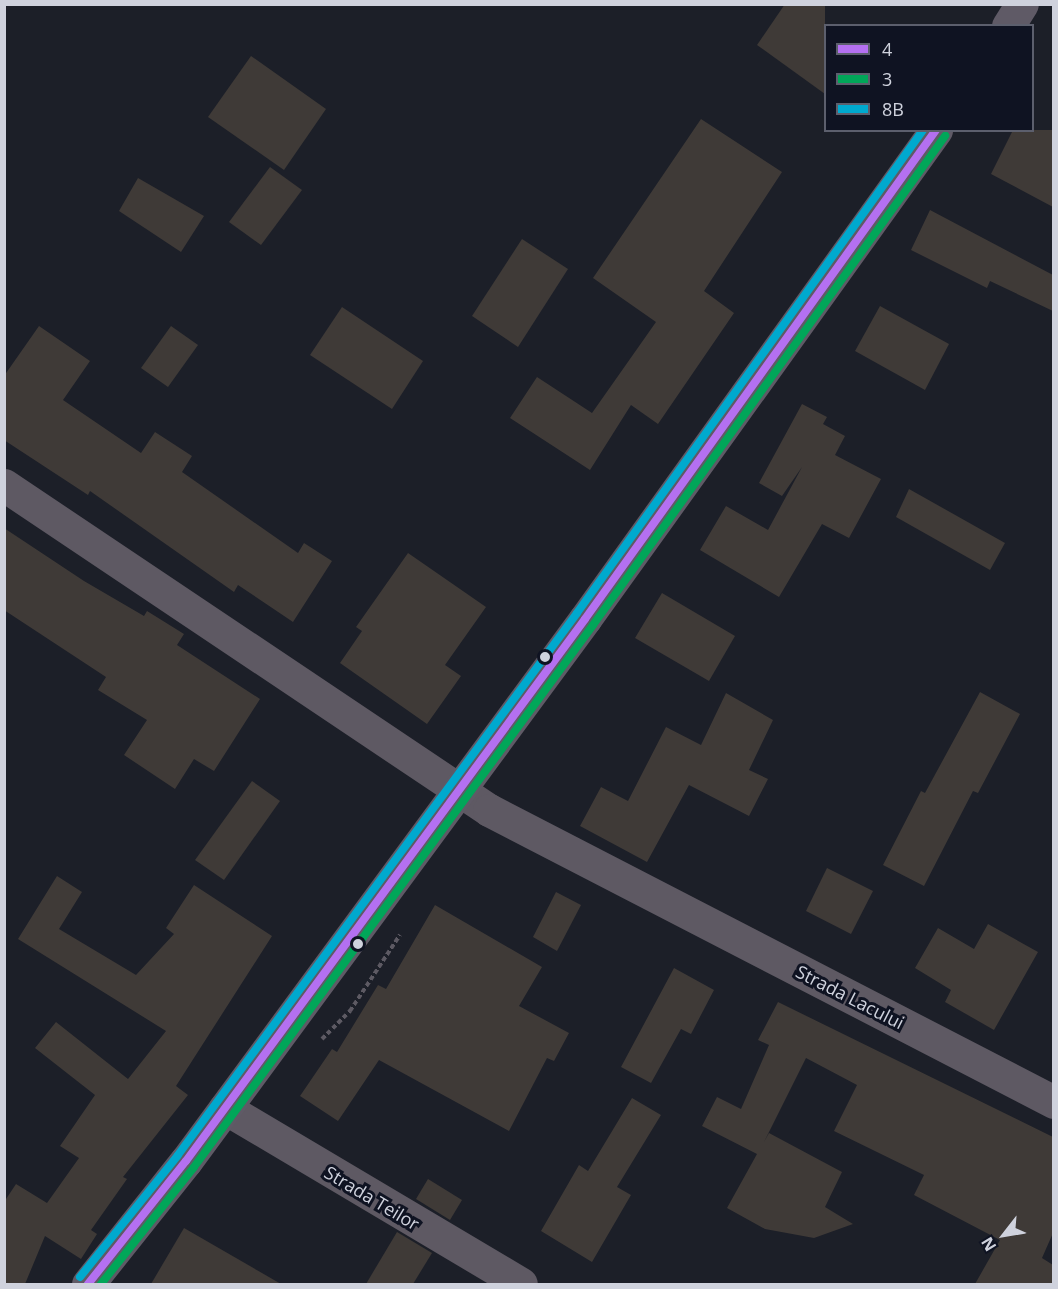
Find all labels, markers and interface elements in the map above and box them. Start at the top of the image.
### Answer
legend [824,24,1034,132]
text: 4 [882,37,892,61]
text: 3 [882,67,892,91]
text: 8B [882,97,904,121]
unlabelled marker [539,651,551,663]
unlabelled marker [352,938,364,950]
street label: Strada Lacului [792,960,908,1034]
street label: Strada Teilor [321,1161,423,1235]
north arrow [974,1205,1034,1265]
text: N [976,1233,1001,1256]

